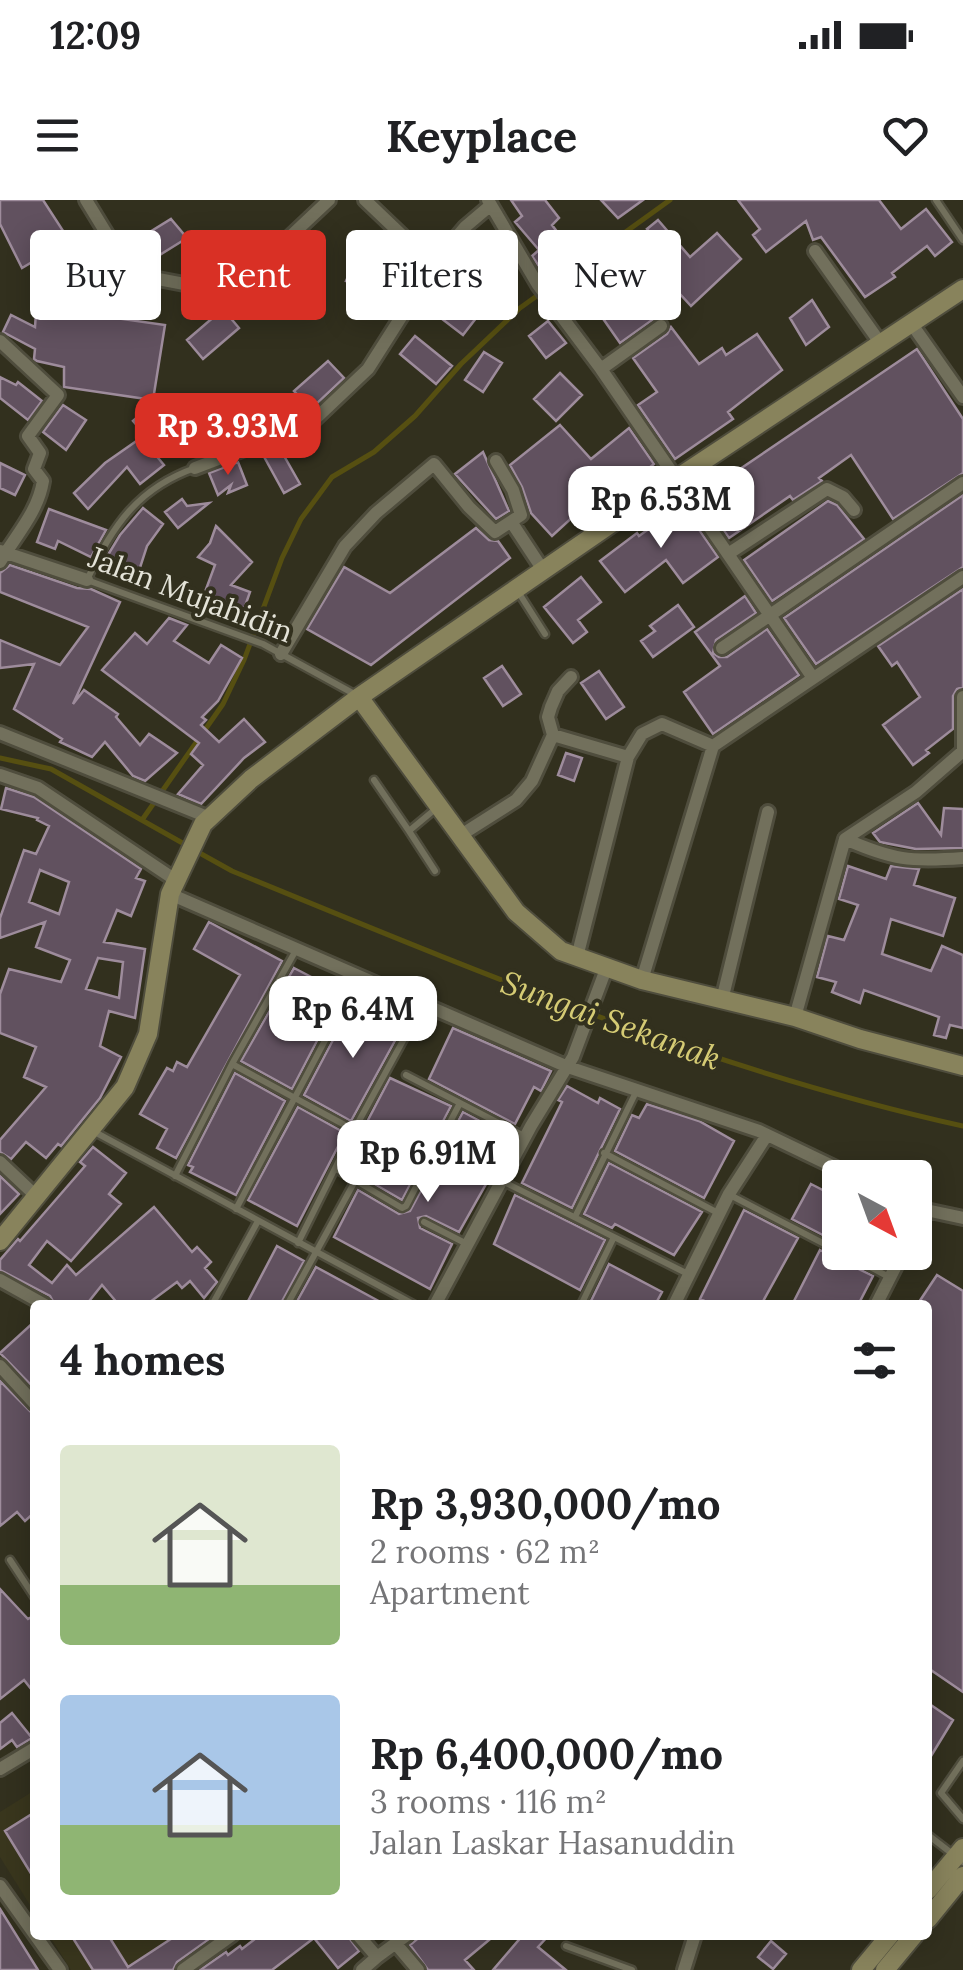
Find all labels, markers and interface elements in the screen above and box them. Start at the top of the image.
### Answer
text: 12:09 [50,11,141,59]
text: Keyplace [386,107,577,164]
icon: menu [30,108,85,163]
icon: heart [878,108,933,163]
chip: Buy [30,230,161,320]
chip: Rent [181,230,326,320]
chip: Filters [346,230,518,320]
chip: New [538,230,681,320]
pin: Rp 3.93M [125,393,331,478]
text: Rp 3.93M [157,405,299,446]
pin: Rp 6.53M [558,466,764,551]
text: Rp 6.53M [590,478,732,519]
street label: Jalan Mujahidin [82,537,298,651]
water label: Sungai Sekanak [495,961,727,1079]
pin: Rp 6.4M [261,976,445,1061]
text: Rp 6.4M [291,988,415,1029]
pin: Rp 6.91M [325,1120,531,1205]
text: Rp 6.91M [359,1132,497,1173]
north arrow [822,1160,932,1270]
map controls [822,1160,932,1270]
text: 4 homes [60,1333,225,1387]
icon: filters [847,1333,902,1388]
text: Rp 3,930,000/mo [370,1477,720,1531]
icon: home [140,1485,260,1605]
text: 2 rooms · 62 m² [370,1531,600,1572]
text: Apartment [370,1572,530,1613]
text: Rp 6,400,000/mo [370,1727,723,1781]
icon: home [140,1735,260,1855]
text: 3 rooms · 116 m² [370,1781,607,1822]
text: Jalan Laskar Hasanuddin [370,1822,735,1863]

